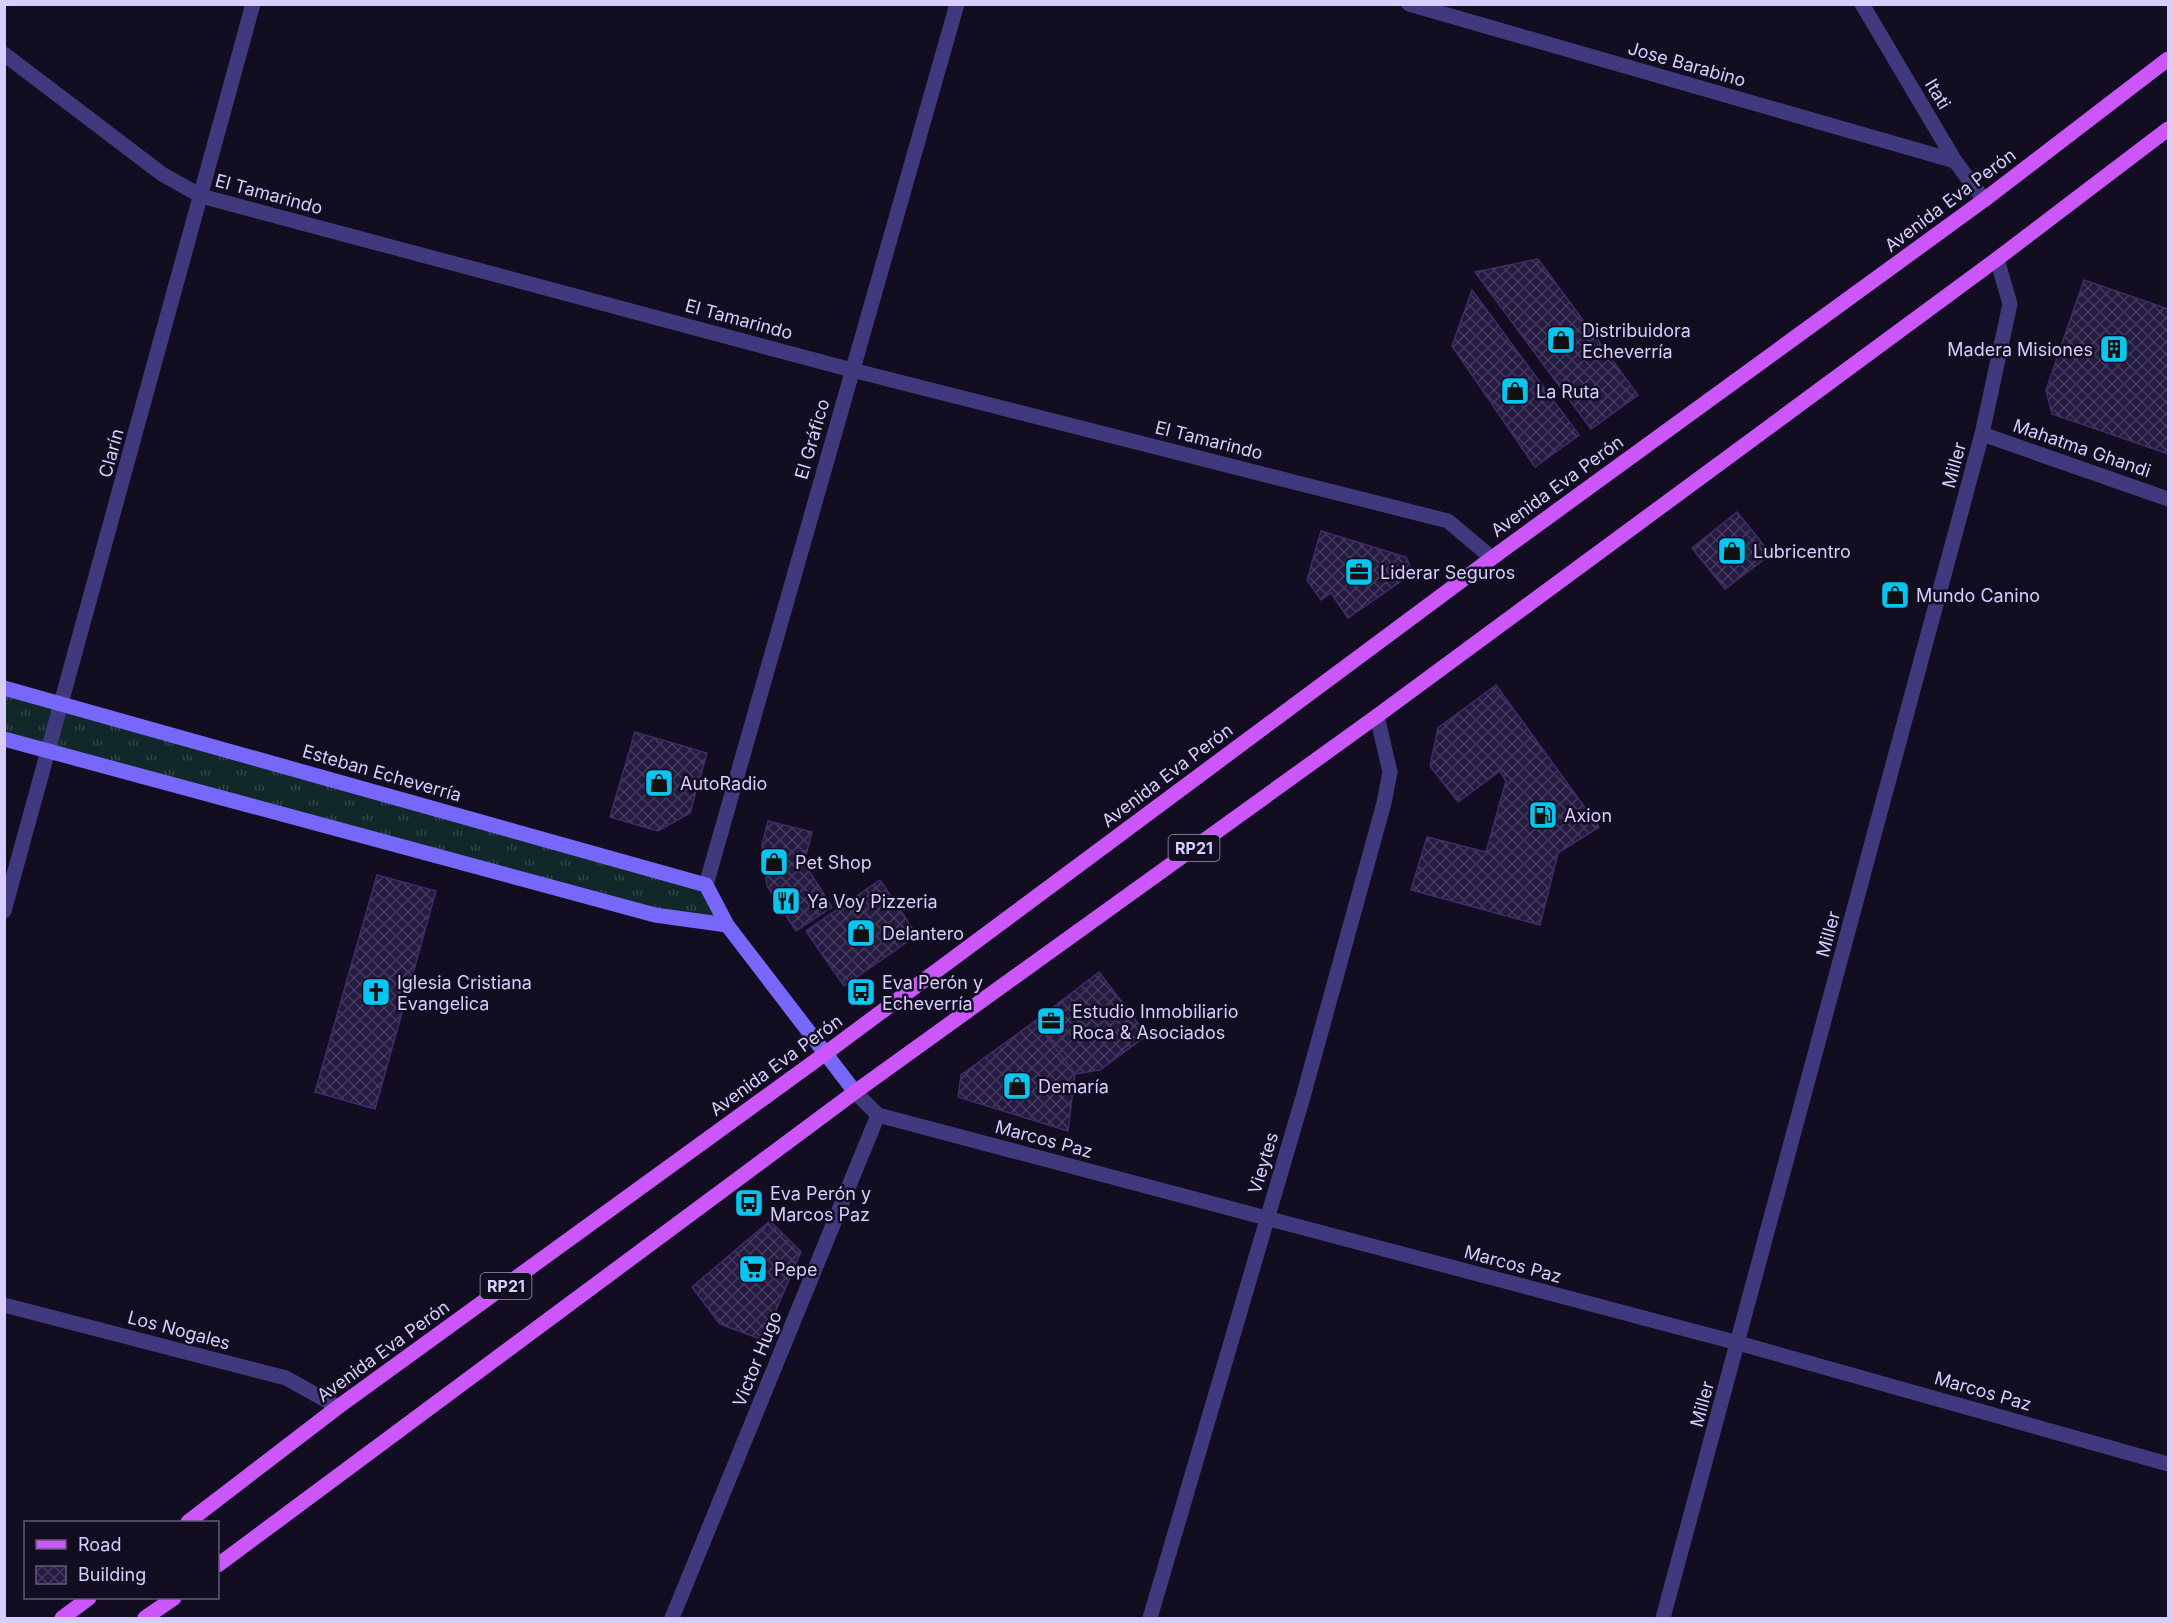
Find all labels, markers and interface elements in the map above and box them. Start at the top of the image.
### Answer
street label: Jose Barabino [1626,37,1748,91]
street label: Itati [1921,75,1955,113]
street label: Avenida Eva Perón [1880,144,2020,256]
street label: El Tamarindo [213,170,325,218]
street label: El Tamarindo [683,295,795,343]
place label: Distribuidora Echeverría [1582,320,1691,362]
shop icon: Distribuidora Echeverría [1545,324,1577,356]
building icon: Madera Misiones [2098,333,2130,365]
place label: Madera Misiones [1947,339,2093,360]
shop icon: La Ruta [1499,375,1531,407]
place label: La Ruta [1536,381,1600,402]
street label: El Gráfico [791,396,833,482]
street label: Mahatma Ghandi [2010,415,2154,481]
street label: El Tamarindo [1153,416,1265,464]
street label: Clarín [94,426,128,480]
street label: Avenida Eva Perón [1487,431,1627,541]
street label: Miller [1938,440,1970,490]
shop icon: Lubricentro [1716,535,1748,567]
place label: Lubricentro [1753,541,1851,562]
office icon: Liderar Seguros [1343,556,1375,588]
place label: Liderar Seguros [1380,562,1515,583]
shop icon: Mundo Canino [1879,579,1911,611]
place label: Mundo Canino [1916,585,2040,606]
street label: Avenida Eva Perón [1097,719,1237,831]
street label: Esteban Echeverría [300,740,464,806]
shop icon: AutoRadio [643,767,675,799]
place label: AutoRadio [680,773,767,794]
fuel station icon: Axion [1527,799,1559,831]
place label: Axion [1564,805,1612,826]
road number: RP21 [1168,835,1220,861]
shop icon: Pet Shop [758,846,790,878]
place label: Pet Shop [795,852,872,873]
restaurant icon: Ya Voy Pizzeria [770,885,802,917]
place label: Ya Voy Pizzeria [807,891,938,912]
street label: Miller [1812,909,1844,959]
shop icon: Delantero [845,917,877,949]
place label: Delantero [882,923,964,944]
place label: Iglesia Cristiana Evangelica [397,972,532,1014]
place label: Eva Perón y Echeverría [882,972,983,1014]
church icon: Iglesia Cristiana Evangelica [360,976,392,1008]
bus stop icon: Eva Perón y Echeverría [845,976,877,1008]
place label: Estudio Inmobiliario Roca & Asociados [1072,1001,1239,1043]
office icon: Estudio Inmobiliario Roca & Asociados [1035,1005,1067,1037]
street label: Avenida Eva Perón [706,1010,846,1120]
shop icon: Demaría [1001,1070,1033,1102]
place label: Demaría [1038,1076,1109,1097]
street label: Marcos Paz [993,1116,1095,1162]
street label: Vieytes [1244,1130,1282,1196]
place label: Eva Perón y Marcos Paz [770,1183,871,1225]
bus stop icon: Eva Perón y Marcos Paz [733,1187,765,1219]
street label: Marcos Paz [1462,1241,1564,1287]
supermarket icon: Pepe [737,1253,769,1285]
place label: Pepe [774,1259,817,1280]
road number: RP21 [480,1273,532,1299]
street label: Avenida Eva Perón [313,1296,453,1406]
street label: Los Nogales [125,1306,233,1354]
street label: Victor Hugo [728,1308,786,1410]
street label: Marcos Paz [1932,1367,2034,1415]
street label: Miller [1686,1379,1718,1429]
legend [24,1521,219,1599]
text: Road [78,1534,121,1555]
text: Building [78,1564,146,1585]

